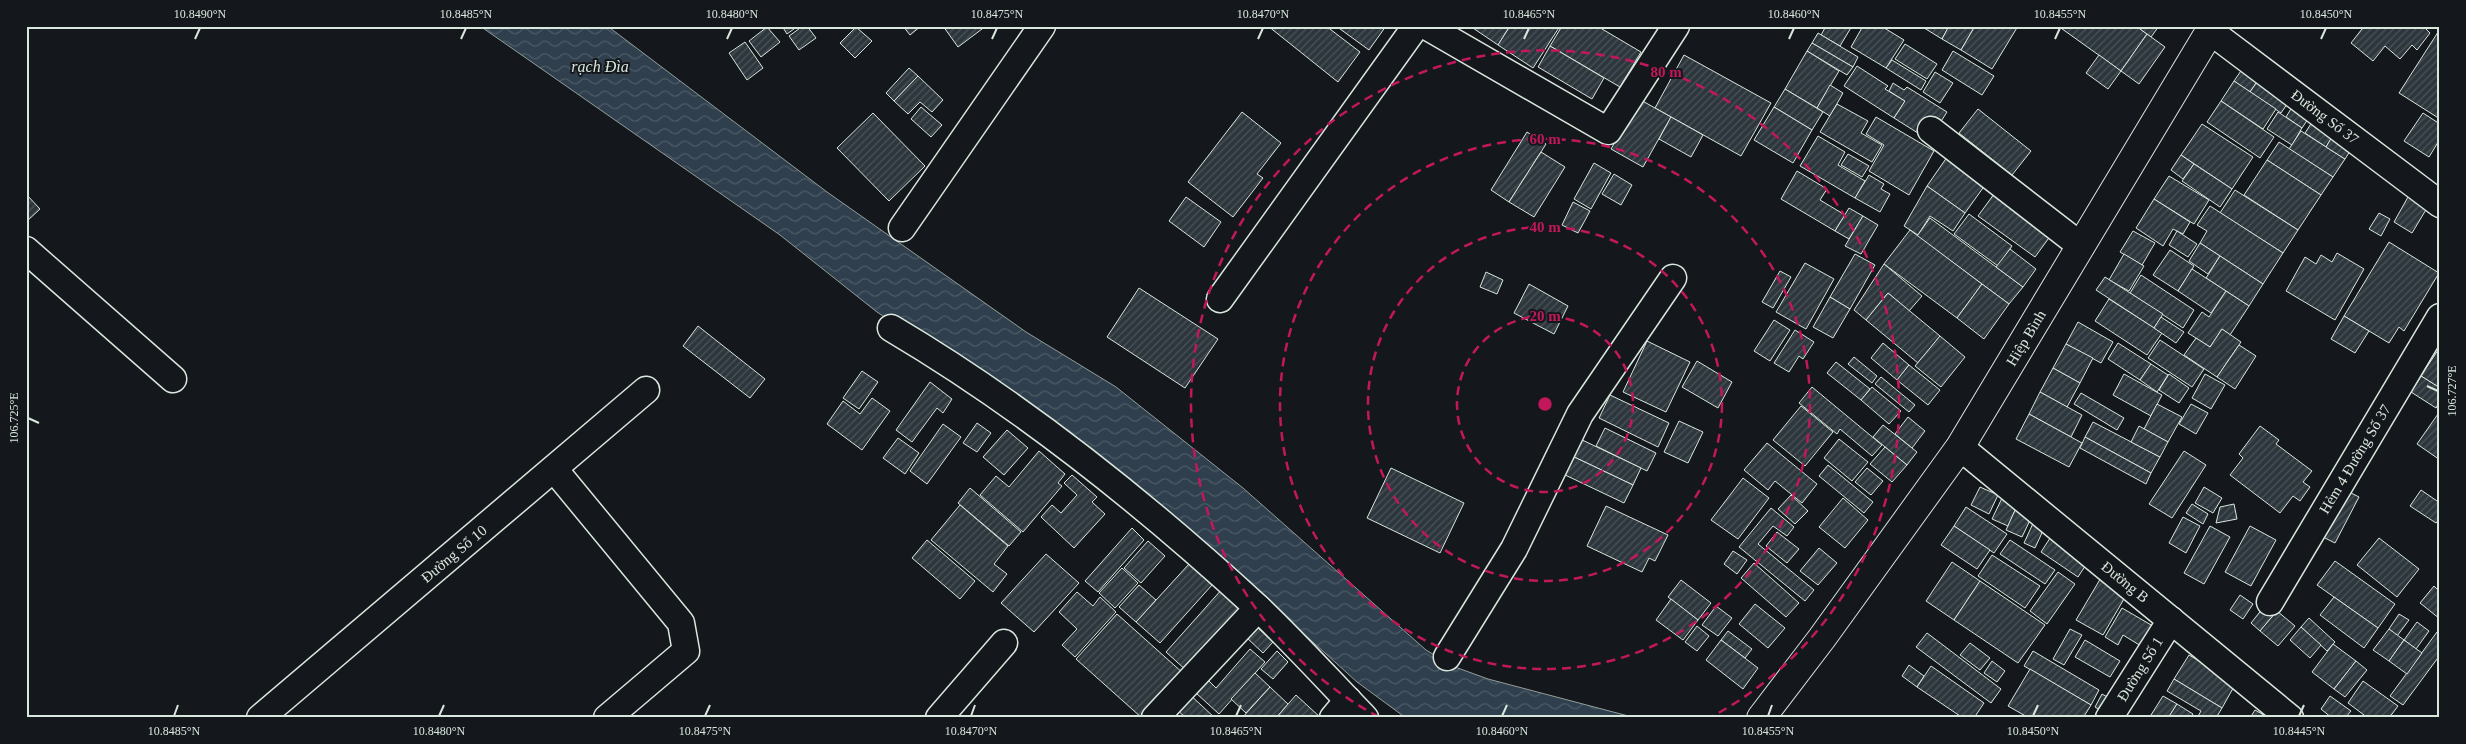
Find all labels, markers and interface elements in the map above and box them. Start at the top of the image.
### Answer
text: 10.8490°N [174,7,227,21]
text: 10.8485°N [440,7,493,21]
text: 10.8480°N [706,7,759,21]
text: 10.8475°N [971,7,1024,21]
text: 10.8470°N [1237,7,1290,21]
text: 10.8465°N [1503,7,1556,21]
text: 10.8460°N [1768,7,1821,21]
text: 10.8455°N [2034,7,2087,21]
text: 10.8450°N [2300,7,2353,21]
water label: rạch Đìa [571,58,629,75]
text: 80 m [1650,64,1682,80]
street label: Đường Số 37 [2288,86,2362,148]
text: 60 m [1529,131,1561,147]
text: 40 m [1529,219,1561,235]
street label: Hiệp Bình [2003,307,2049,369]
text: 20 m [1529,308,1561,324]
text: 106.727°E [2445,365,2459,417]
text: 106.725°E [7,392,21,444]
centre of rings [1536,395,1554,413]
street label: Hẻm 4 Đường Số 37 [2316,401,2394,516]
street label: Đường Số 10 [418,522,490,586]
street label: Đường B [2098,558,2152,606]
street label: Đường Số 1 [2114,634,2166,704]
text: 10.8485°N [148,724,201,738]
text: 10.8480°N [413,724,466,738]
text: 10.8475°N [679,724,732,738]
text: 10.8470°N [945,724,998,738]
text: 10.8465°N [1210,724,1263,738]
text: 10.8460°N [1476,724,1529,738]
text: 10.8455°N [1742,724,1795,738]
text: 10.8450°N [2007,724,2060,738]
text: 10.8445°N [2273,724,2326,738]

